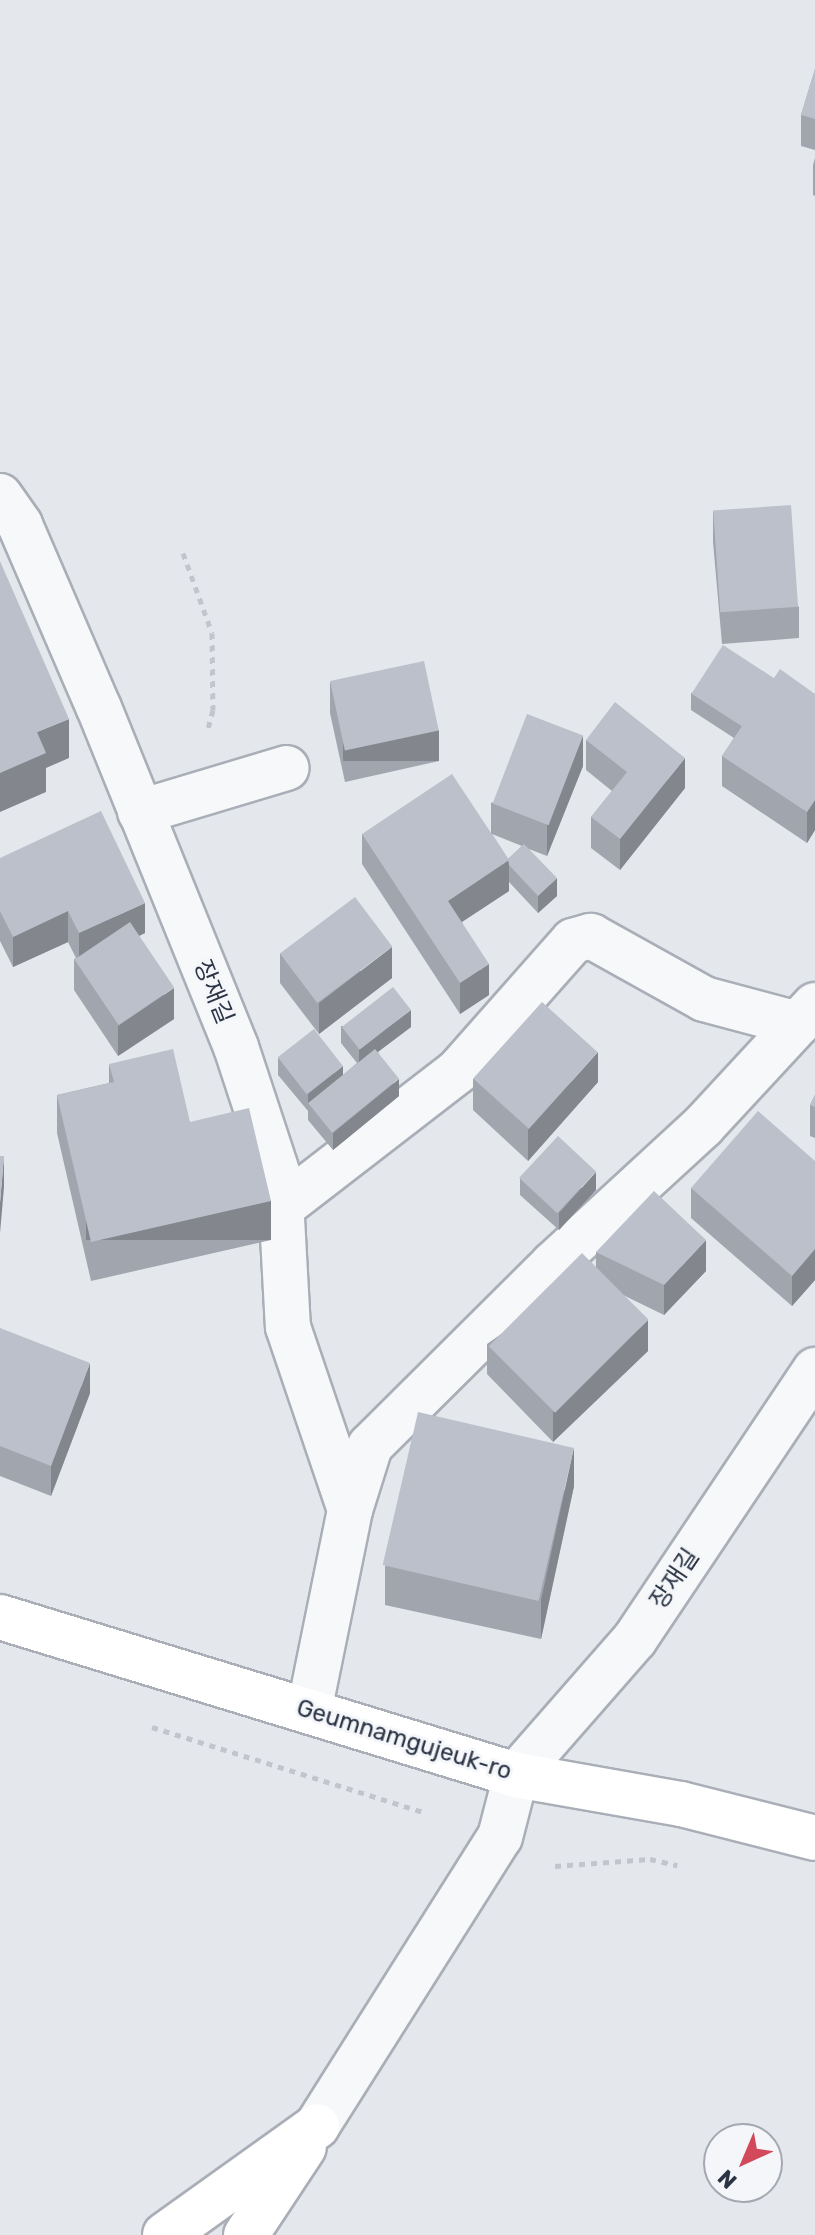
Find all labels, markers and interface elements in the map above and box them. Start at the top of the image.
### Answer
street label: 장재길 [187,956,239,1028]
street label: 장재길 [645,1543,705,1615]
street label: Geumnamgujeuk-ro [293,1694,515,1786]
north arrow [703,2123,783,2203]
text: N [712,2164,742,2194]

